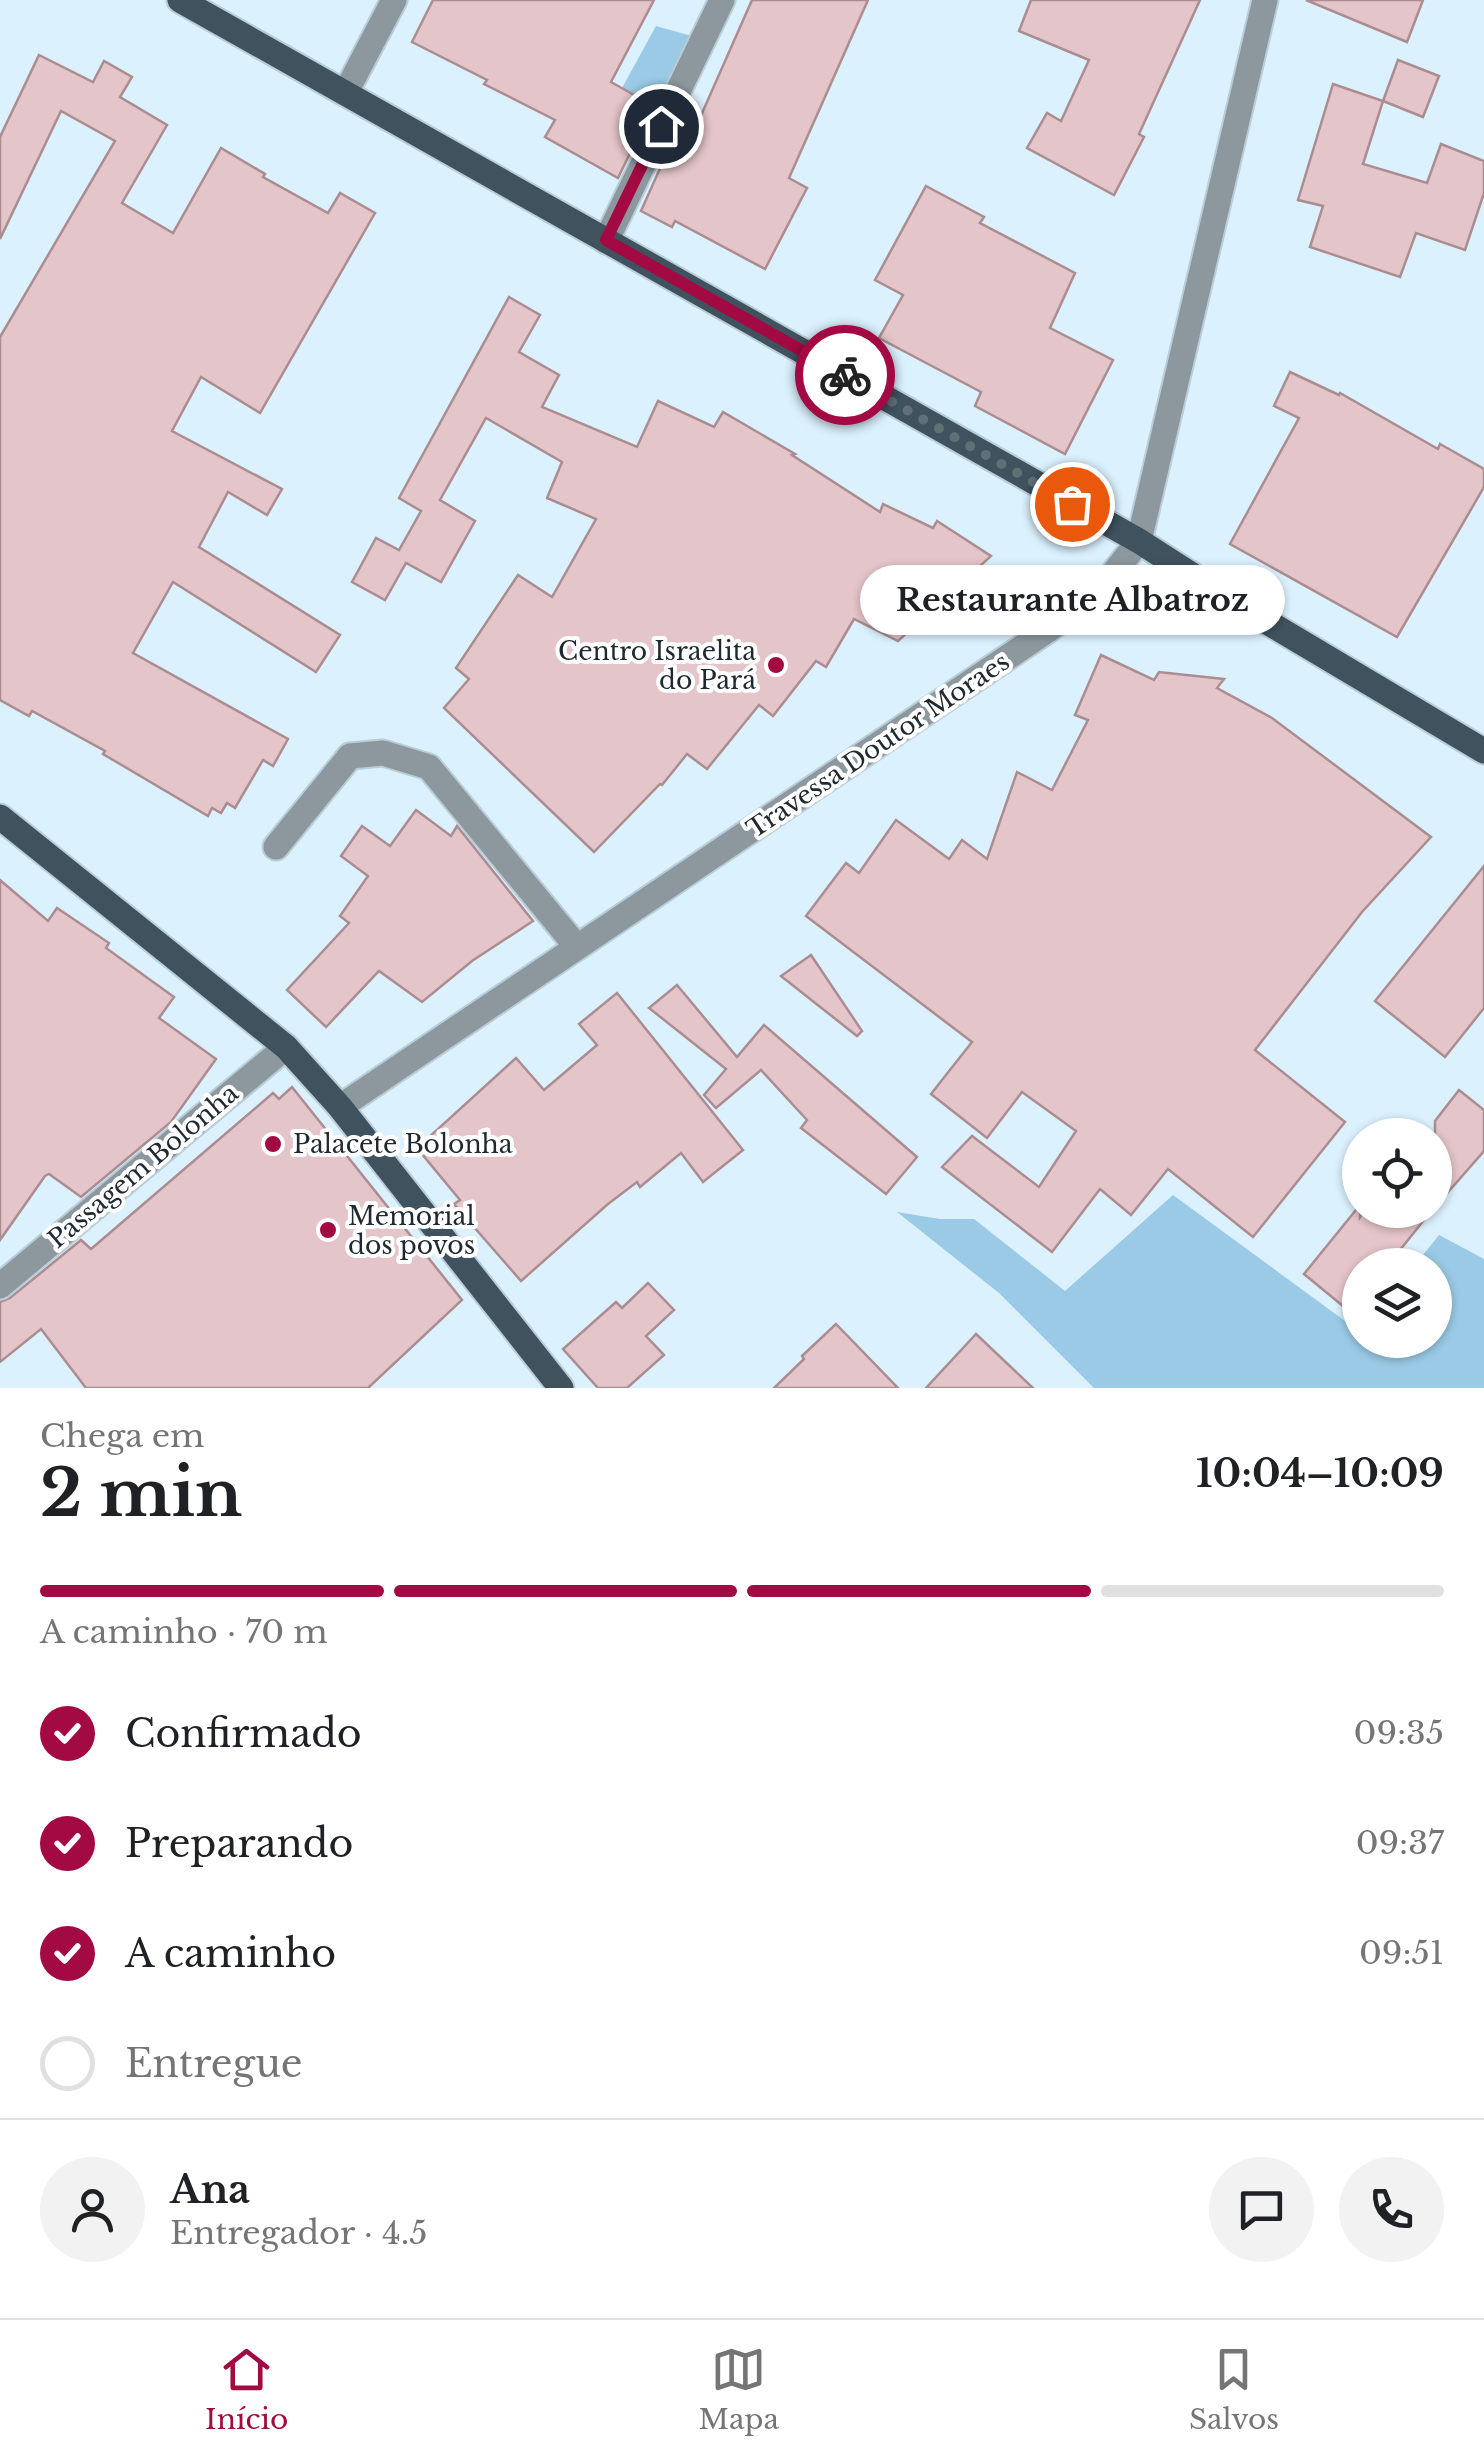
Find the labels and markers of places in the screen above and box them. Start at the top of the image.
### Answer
pin [619,84,704,169]
pin [1030,462,1115,547]
callout: Restaurante Albatroz [860,564,1284,634]
place label: Centro Israelita do Pará [558,636,756,696]
marker: Centro Israelita do Pará [765,654,787,676]
place label: Palacete Bolonha [293,1129,513,1160]
marker: Palacete Bolonha [262,1133,284,1155]
place label: Memorial dos povos [348,1201,475,1261]
marker: Memorial dos povos [317,1219,339,1241]

